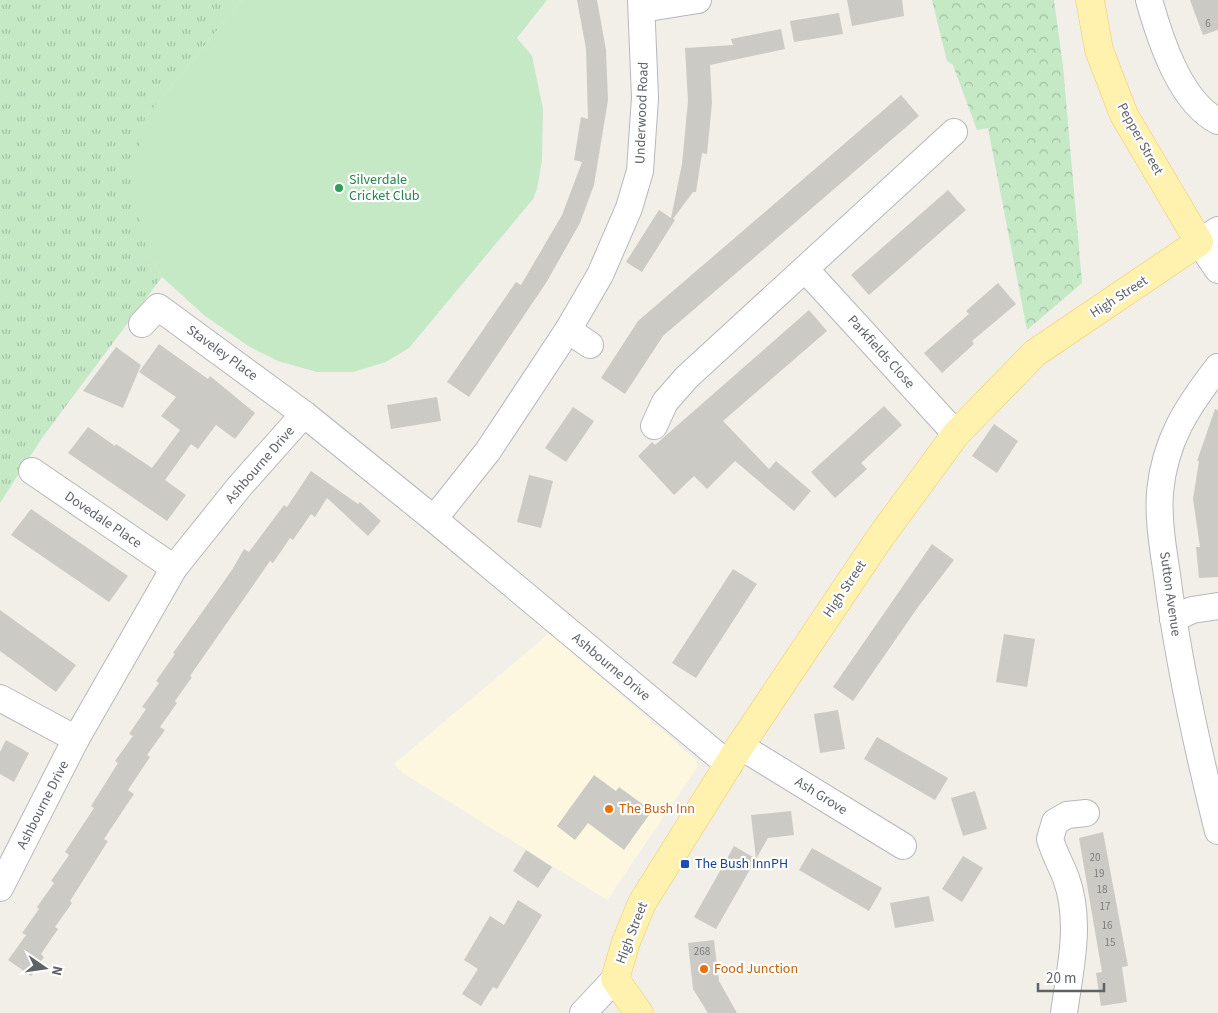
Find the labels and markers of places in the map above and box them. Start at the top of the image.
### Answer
place label: Silverdale Cricket Club [349,170,420,206]
marker: Silverdale Cricket Club [333,182,345,194]
place label: The Bush Inn [619,799,695,819]
marker: The Bush Inn [603,803,615,815]
place label: The Bush InnPH [695,854,788,874]
marker: The Bush InnPH [679,858,691,870]
place label: Food Junction [714,959,798,979]
marker: Food Junction [698,963,710,975]

